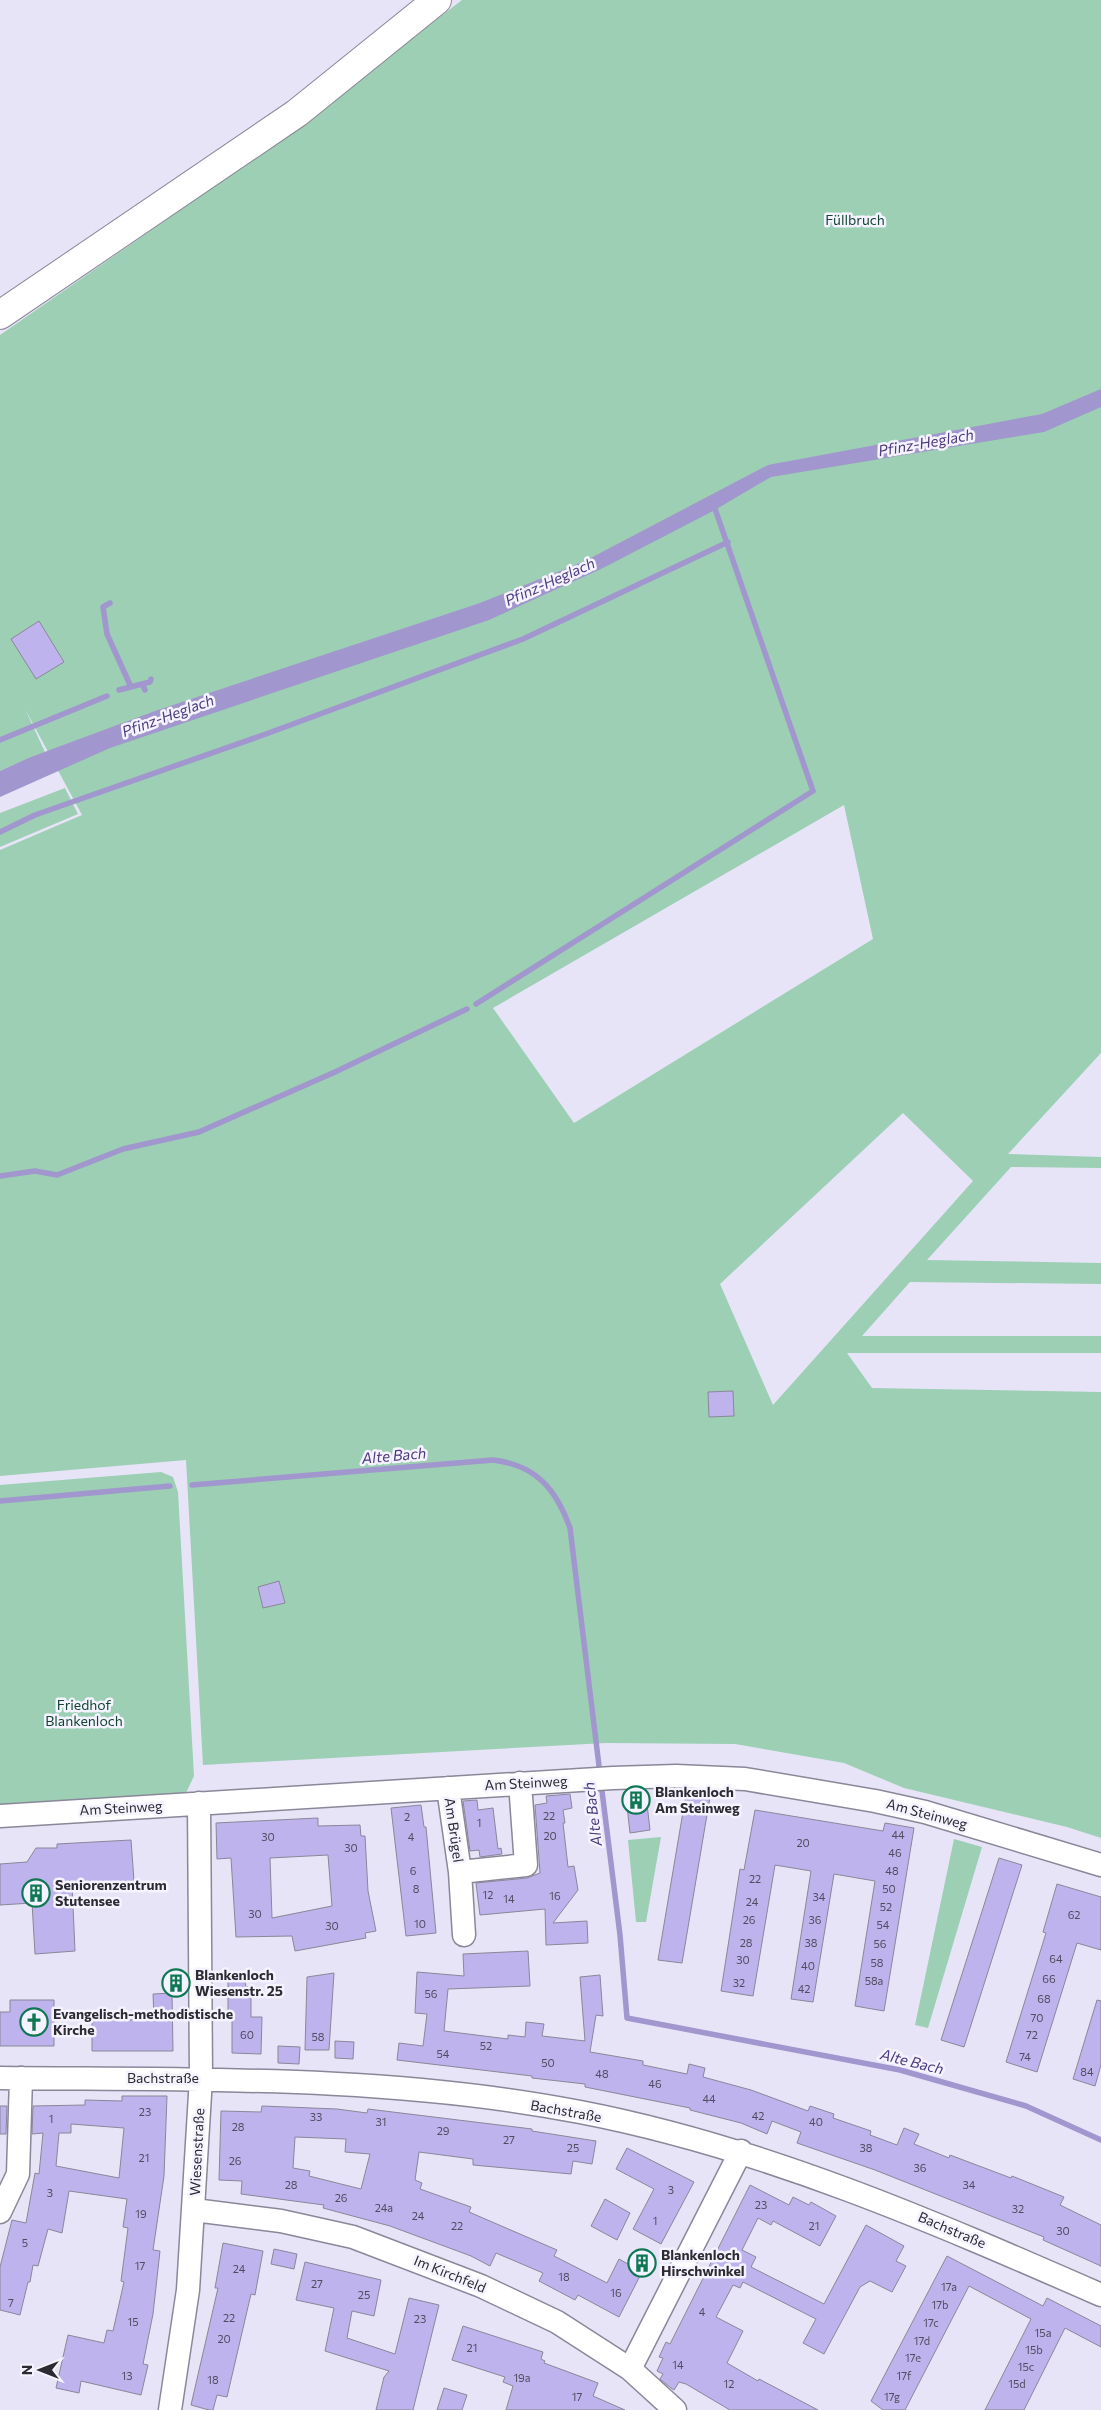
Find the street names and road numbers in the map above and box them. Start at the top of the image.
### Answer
street label: Am Steinweg [484,1772,568,1793]
street label: Am Steinweg [885,1795,970,1833]
street label: Am Brügel [442,1796,467,1863]
street label: Am Steinweg [79,1797,163,1818]
street label: Bachstraße [127,2069,199,2086]
street label: Bachstraße [529,2096,603,2125]
street label: Wiesenstraße [186,2108,207,2196]
street label: Bachstraße [916,2208,989,2251]
street label: Im Kirchfeld [412,2251,489,2296]

